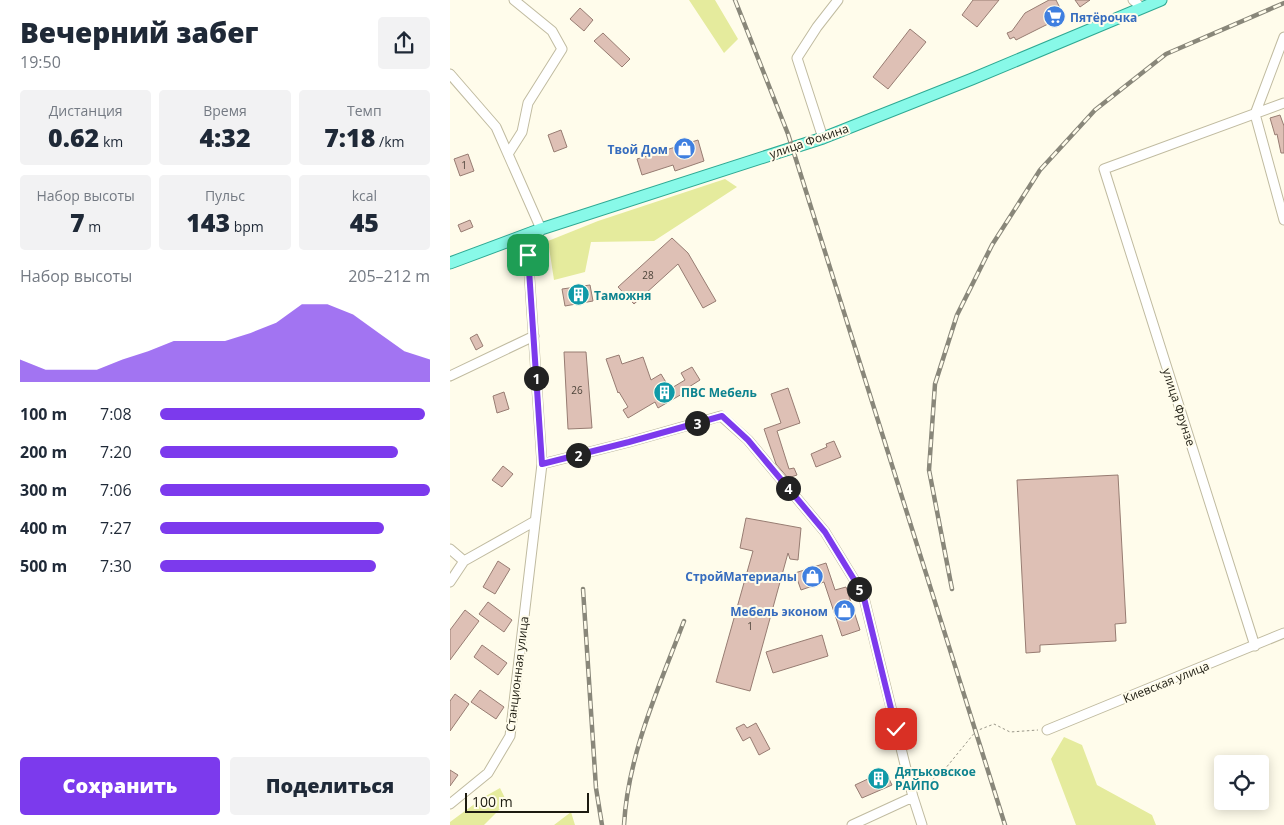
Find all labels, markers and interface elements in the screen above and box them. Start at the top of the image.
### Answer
supermarket icon: Пятёрочка [1042,5,1066,29]
place label: Пятёрочка [1070,9,1137,26]
text: Вечерний забег [20,13,259,51]
button: share [378,17,430,69]
text: 19:50 [20,51,61,73]
text: Дистанция [49,101,123,120]
text: Время [203,101,247,120]
text: Темп [347,101,382,120]
text: 0.62 [48,120,99,154]
text: 4:32 [199,120,251,154]
text: 7:18 [324,120,375,154]
street label: улица Фокина [767,120,851,162]
text: km [99,132,123,151]
text: /km [375,132,404,151]
shop icon: Твой Дом [672,137,696,161]
place label: Твой Дом [608,141,668,158]
house number: 1 [461,158,467,172]
text: Набор высоты [37,186,135,205]
text: Пульс [205,186,245,205]
text: kcal [352,186,377,205]
text: 7 [70,205,85,239]
text: 143 [186,205,230,239]
text: 45 [350,205,379,239]
text: m [85,217,101,236]
text: bpm [230,217,264,236]
pin [507,234,549,276]
icon: arrive [514,241,542,269]
text: Набор высоты [20,265,132,287]
text: 205–212 m [348,265,430,287]
house number: 28 [642,268,654,282]
building icon: Таможня [566,283,590,307]
place label: Таможня [594,287,651,304]
pin: 1 [524,366,548,390]
street label: улица Фрунзе [1158,366,1200,448]
text: 1 [532,369,541,388]
building icon: ПВС Мебель [653,380,677,404]
house number: 26 [571,383,583,397]
place label: ПВС Мебель [681,384,757,401]
text: 100 m [20,403,67,425]
text: 7:08 [100,403,132,425]
pin: 3 [684,410,710,436]
text: 3 [693,414,702,433]
text: 200 m [20,441,67,463]
text: 7:20 [100,441,132,463]
pin: 2 [566,442,590,468]
text: 2 [574,446,583,465]
pin: 4 [776,476,800,500]
text: 300 m [20,479,67,501]
text: 7:06 [100,479,132,501]
text: 4 [784,479,793,498]
text: 400 m [20,517,67,539]
text: 7:27 [100,517,132,539]
text: 500 m [20,555,67,577]
text: 7:30 [100,555,132,577]
shop icon: СтройМатериалы [801,564,825,588]
place label: СтройМатериалы [685,568,797,585]
pin: 5 [846,576,872,602]
text: 5 [855,580,864,599]
shop icon: Мебель эконом [832,599,856,623]
place label: Мебель эконом [730,603,828,620]
street label: Станционная улица [501,615,533,733]
house number: 1 [747,619,753,633]
street label: Киевская улица [1120,657,1212,707]
pin [875,708,917,750]
icon: check [882,715,910,743]
map controls [1214,755,1269,810]
button: locate [1214,755,1269,810]
button: Сохранить [20,757,220,815]
button: Поделиться [230,757,430,815]
place label: Дятьковское РАЙПО [895,763,976,794]
building icon: Дятьковское РАЙПО [867,766,891,790]
scale bar [465,790,589,813]
text: 100 m [472,792,513,811]

